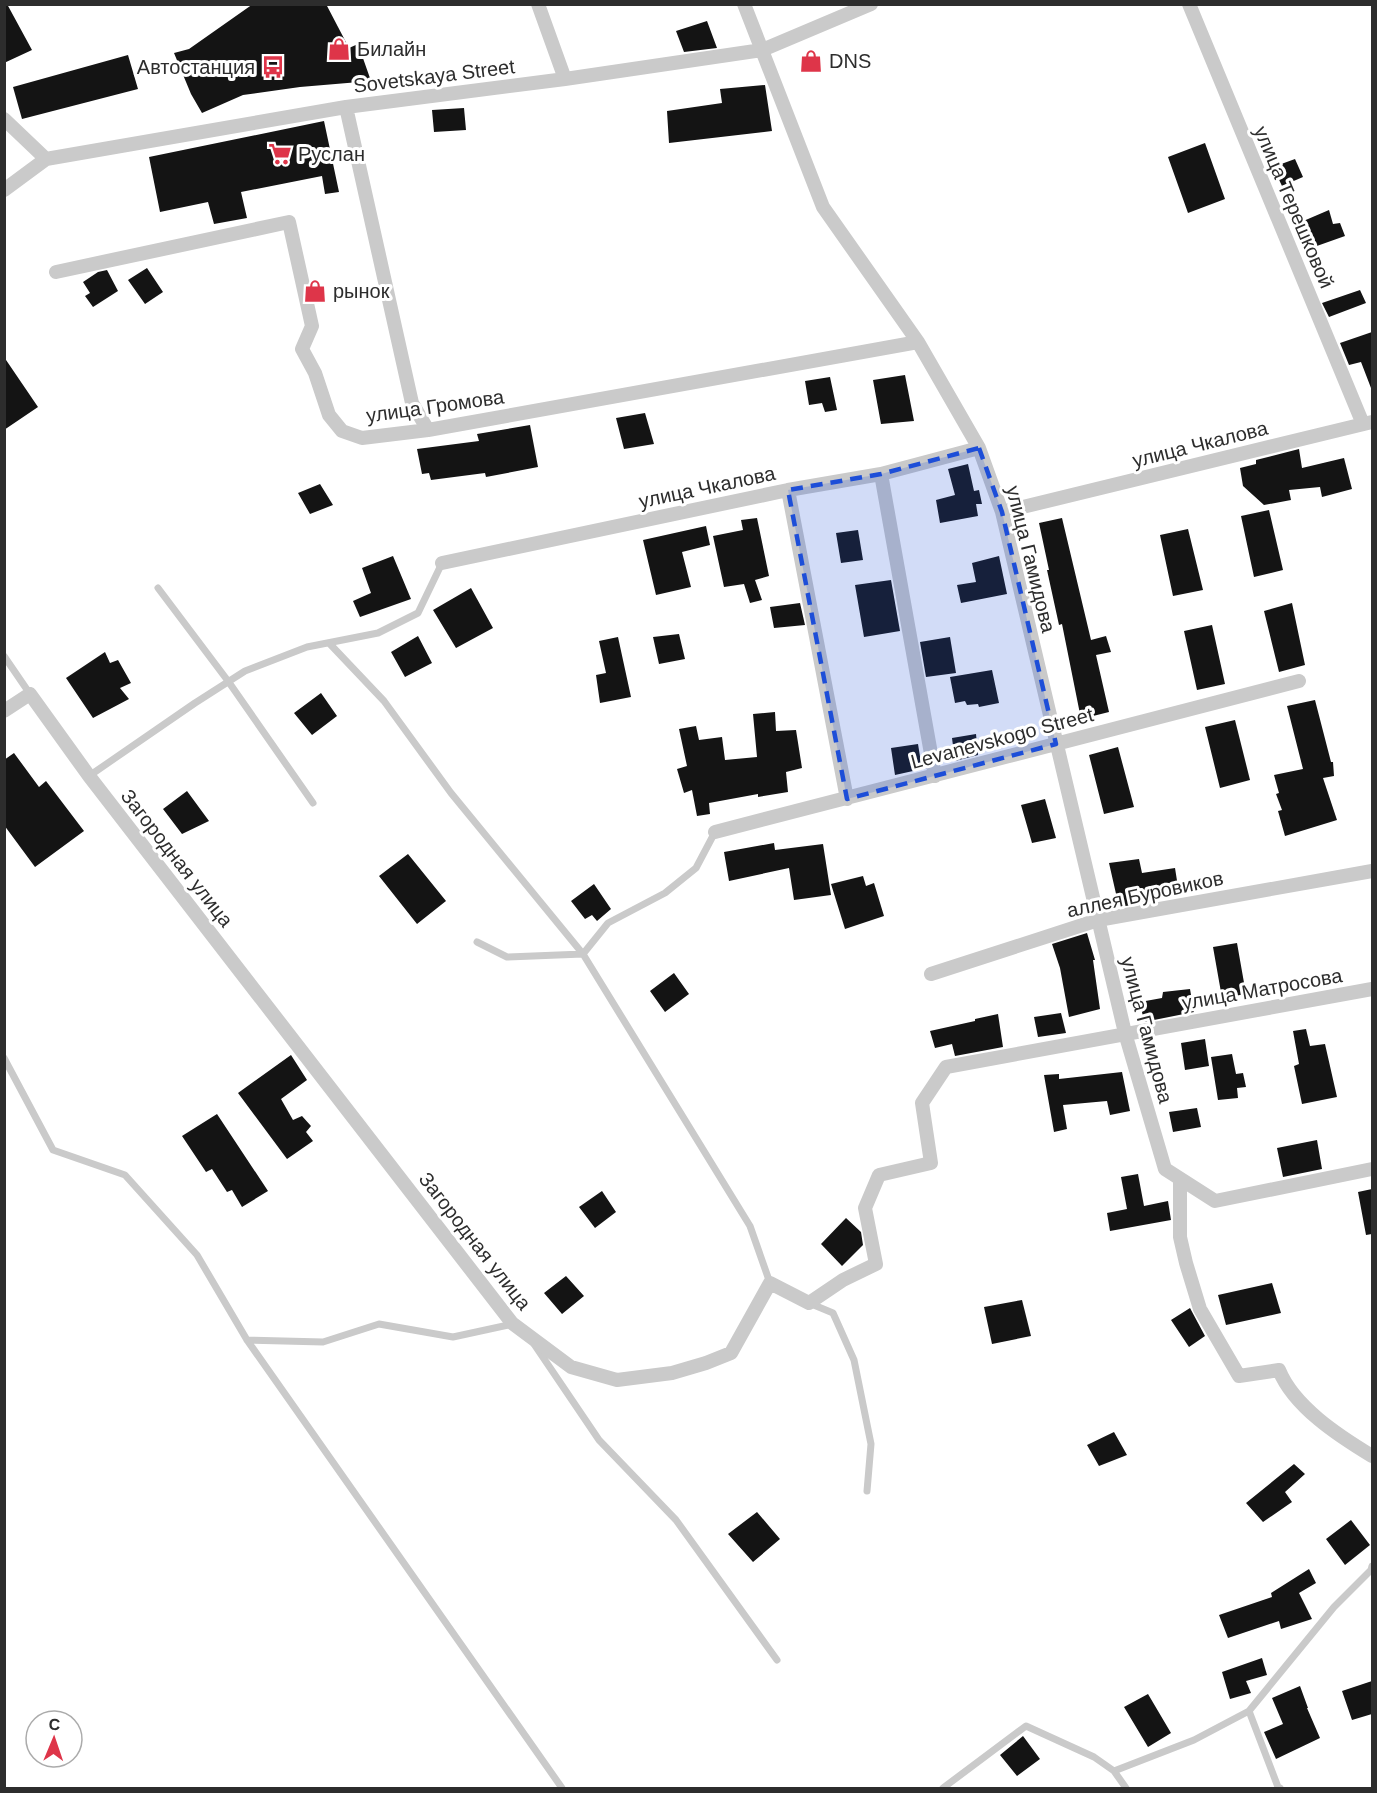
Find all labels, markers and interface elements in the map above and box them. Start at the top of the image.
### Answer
shop icon: Билайн [326,36,352,62]
place label: Билайн [357,38,426,60]
shop icon: DNS [798,48,824,74]
place label: DNS [829,50,871,72]
bus stop icon: Автостанция [260,54,286,80]
street label: Sovetskaya Street [352,55,516,97]
place label: Автостанция [137,56,255,78]
street label: улица Терешковой [1250,123,1338,291]
supermarket icon: Руслан [267,141,293,167]
place label: Руслан [298,143,365,165]
shop icon: рынок [302,278,328,304]
place label: рынок [333,280,390,302]
street label: улица Громова [365,385,506,427]
street label: улица Чкалова [1130,416,1271,471]
street label: улица Чкалова [637,462,778,512]
street label: улица Гамидова [1002,483,1060,636]
street label: Levanevskogo Street [908,703,1096,773]
street label: Загородная улица [117,785,238,932]
street label: аллея Буровиков [1065,867,1225,921]
street label: улица Гамидова [1117,954,1177,1106]
street label: улица Матросова [1180,964,1345,1014]
street label: Загородная улица [415,1168,536,1315]
north arrow [24,1709,84,1769]
text: С [48,1716,61,1733]

